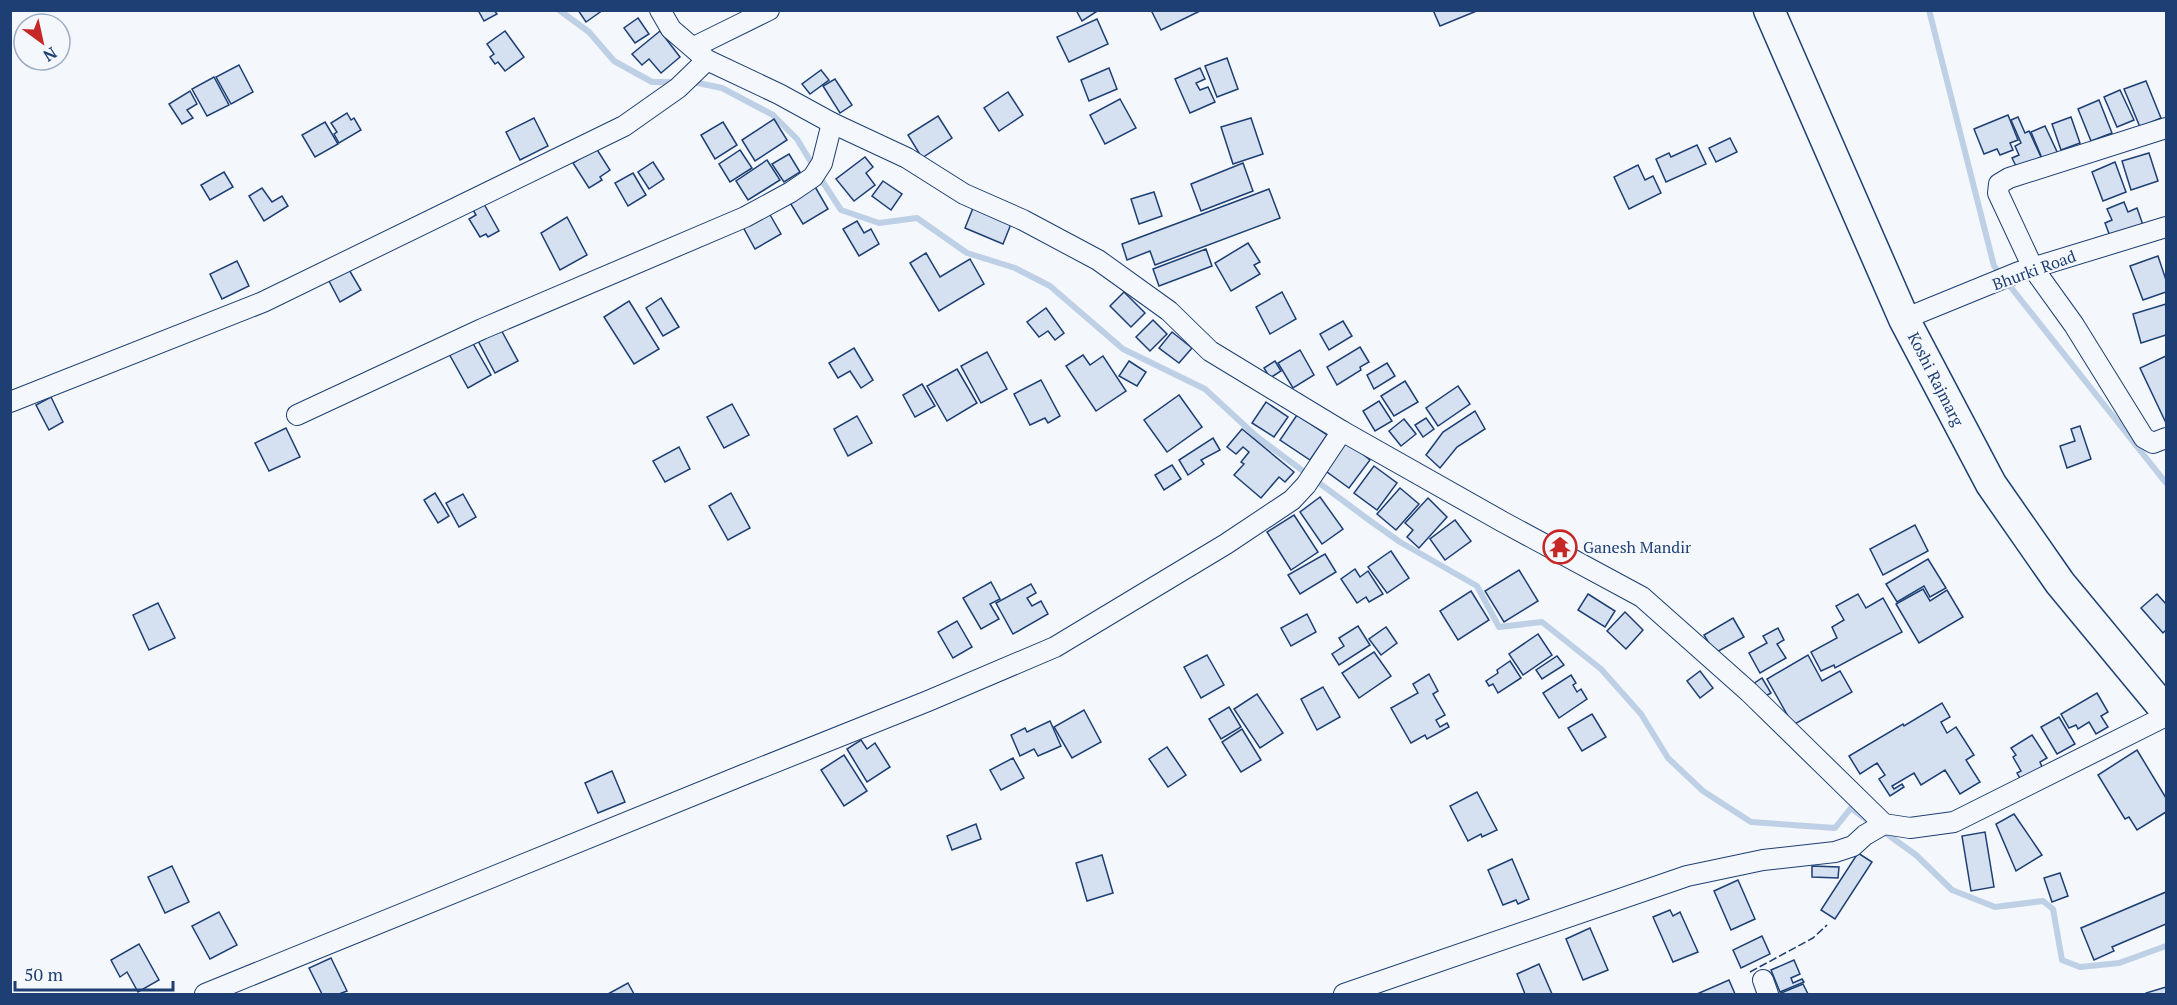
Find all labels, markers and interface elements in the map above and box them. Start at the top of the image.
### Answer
north arrow [12,12,72,72]
text: N [39,42,61,67]
street label: Bhurki Road [1989,245,2079,295]
street label: Koshi Rajmarg [1903,328,1969,430]
temple icon: Ganesh Mandir [1542,529,1578,565]
place label: Ganesh Mandir [1583,536,1692,558]
scale bar [15,954,172,992]
text: 50 m [24,962,64,986]

